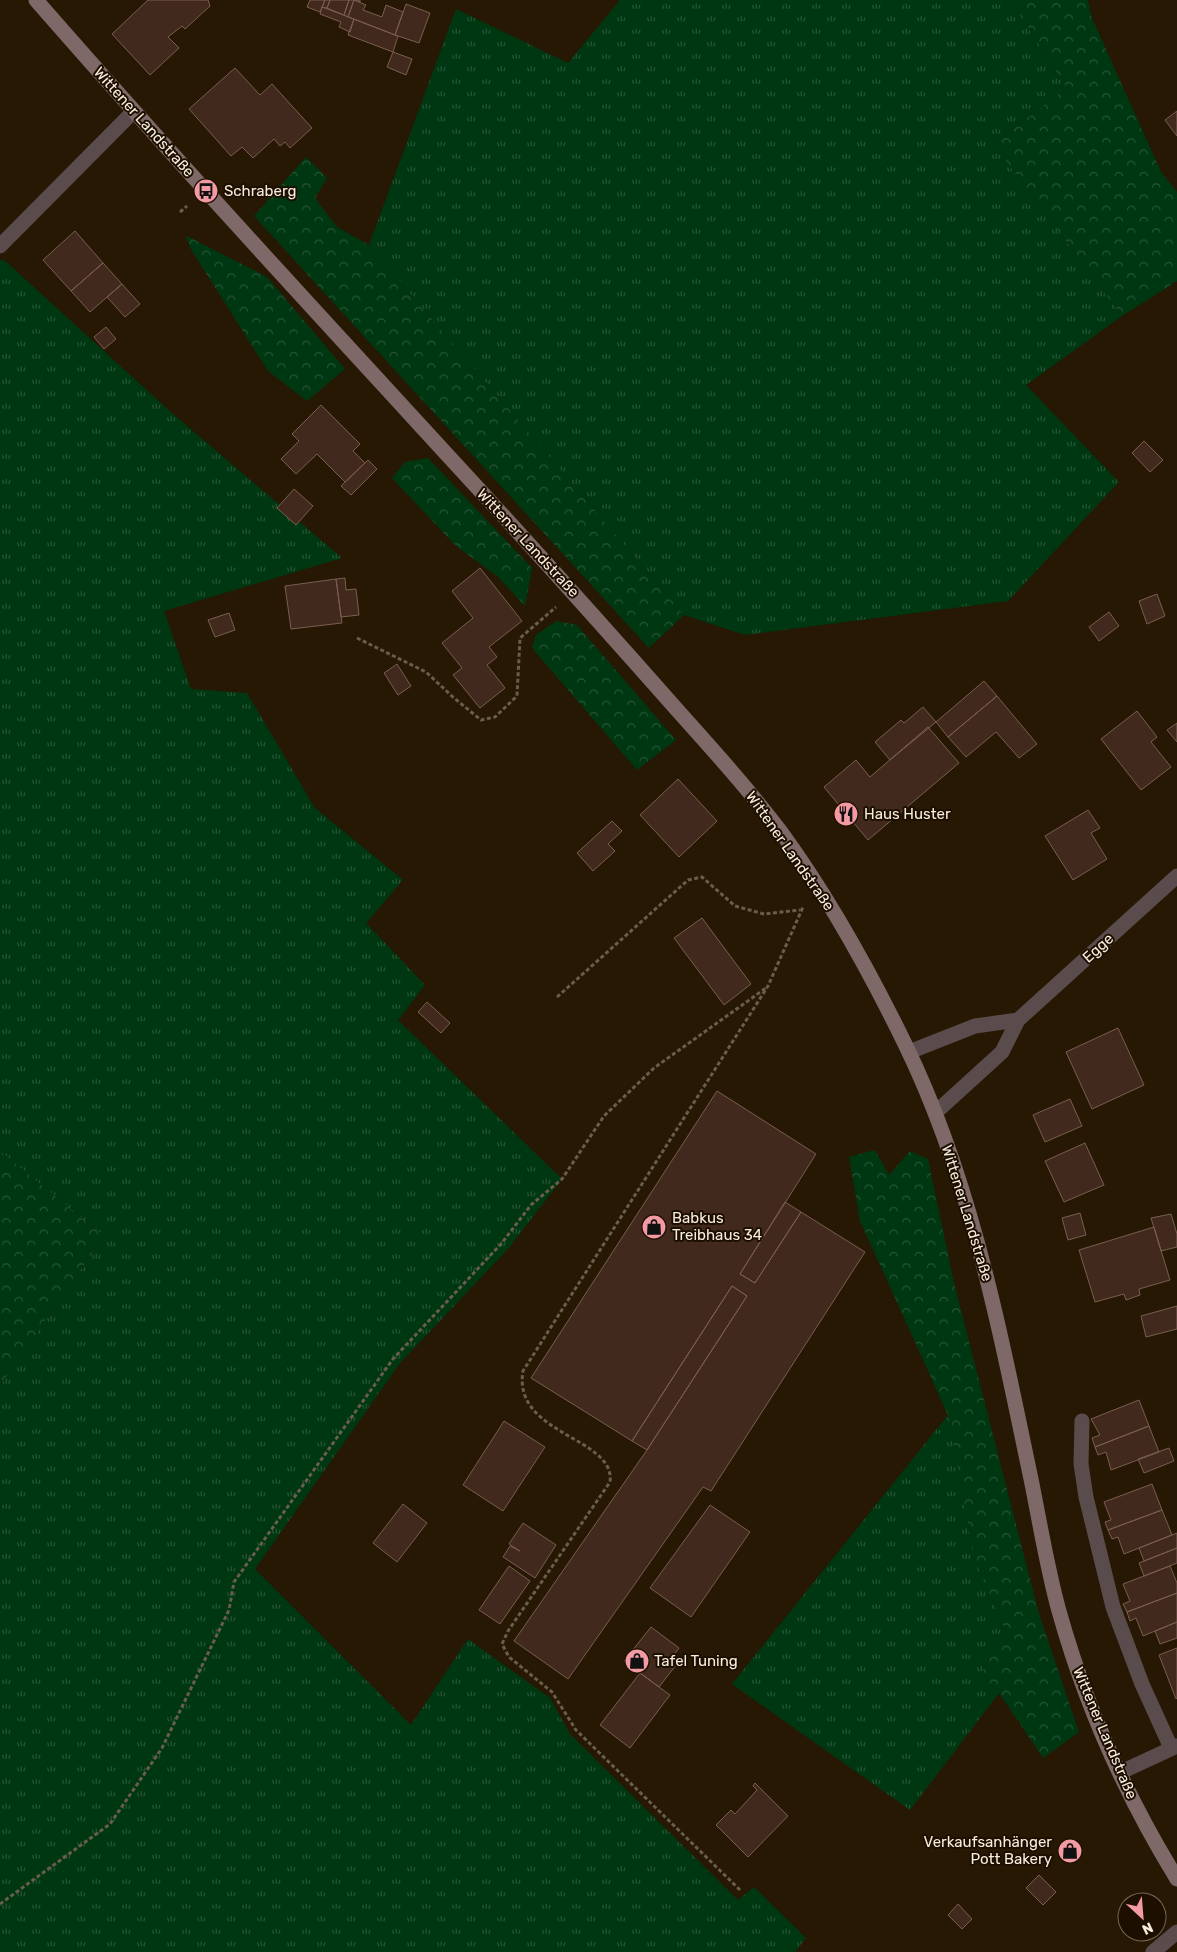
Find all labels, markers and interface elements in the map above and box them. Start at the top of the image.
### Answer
street label: Wittener Landstraße [90,63,198,181]
bus stop icon: Schraberg [193,178,219,204]
place label: Schraberg [224,182,296,200]
street label: Wittener Landstraße [473,485,583,601]
street label: Wittener Landstraße [742,788,838,914]
restaurant icon: Haus Huster [833,801,859,827]
place label: Haus Huster [864,805,951,823]
street label: Egge [1079,929,1117,967]
street label: Wittener Landstraße [938,1143,996,1283]
place label: Babkus Treibhaus 34 [672,1209,762,1244]
shop icon: Babkus Treibhaus 34 [641,1214,667,1240]
shop icon: Tafel Tuning [624,1648,650,1674]
place label: Tafel Tuning [654,1652,738,1670]
street label: Wittener Landstraße [1069,1664,1141,1802]
place label: Verkaufsanhänger Pott Bakery [924,1833,1052,1868]
shop icon: Verkaufsanhänger Pott Bakery [1057,1838,1083,1864]
north arrow [1117,1892,1167,1942]
text: N [1139,1918,1156,1938]

